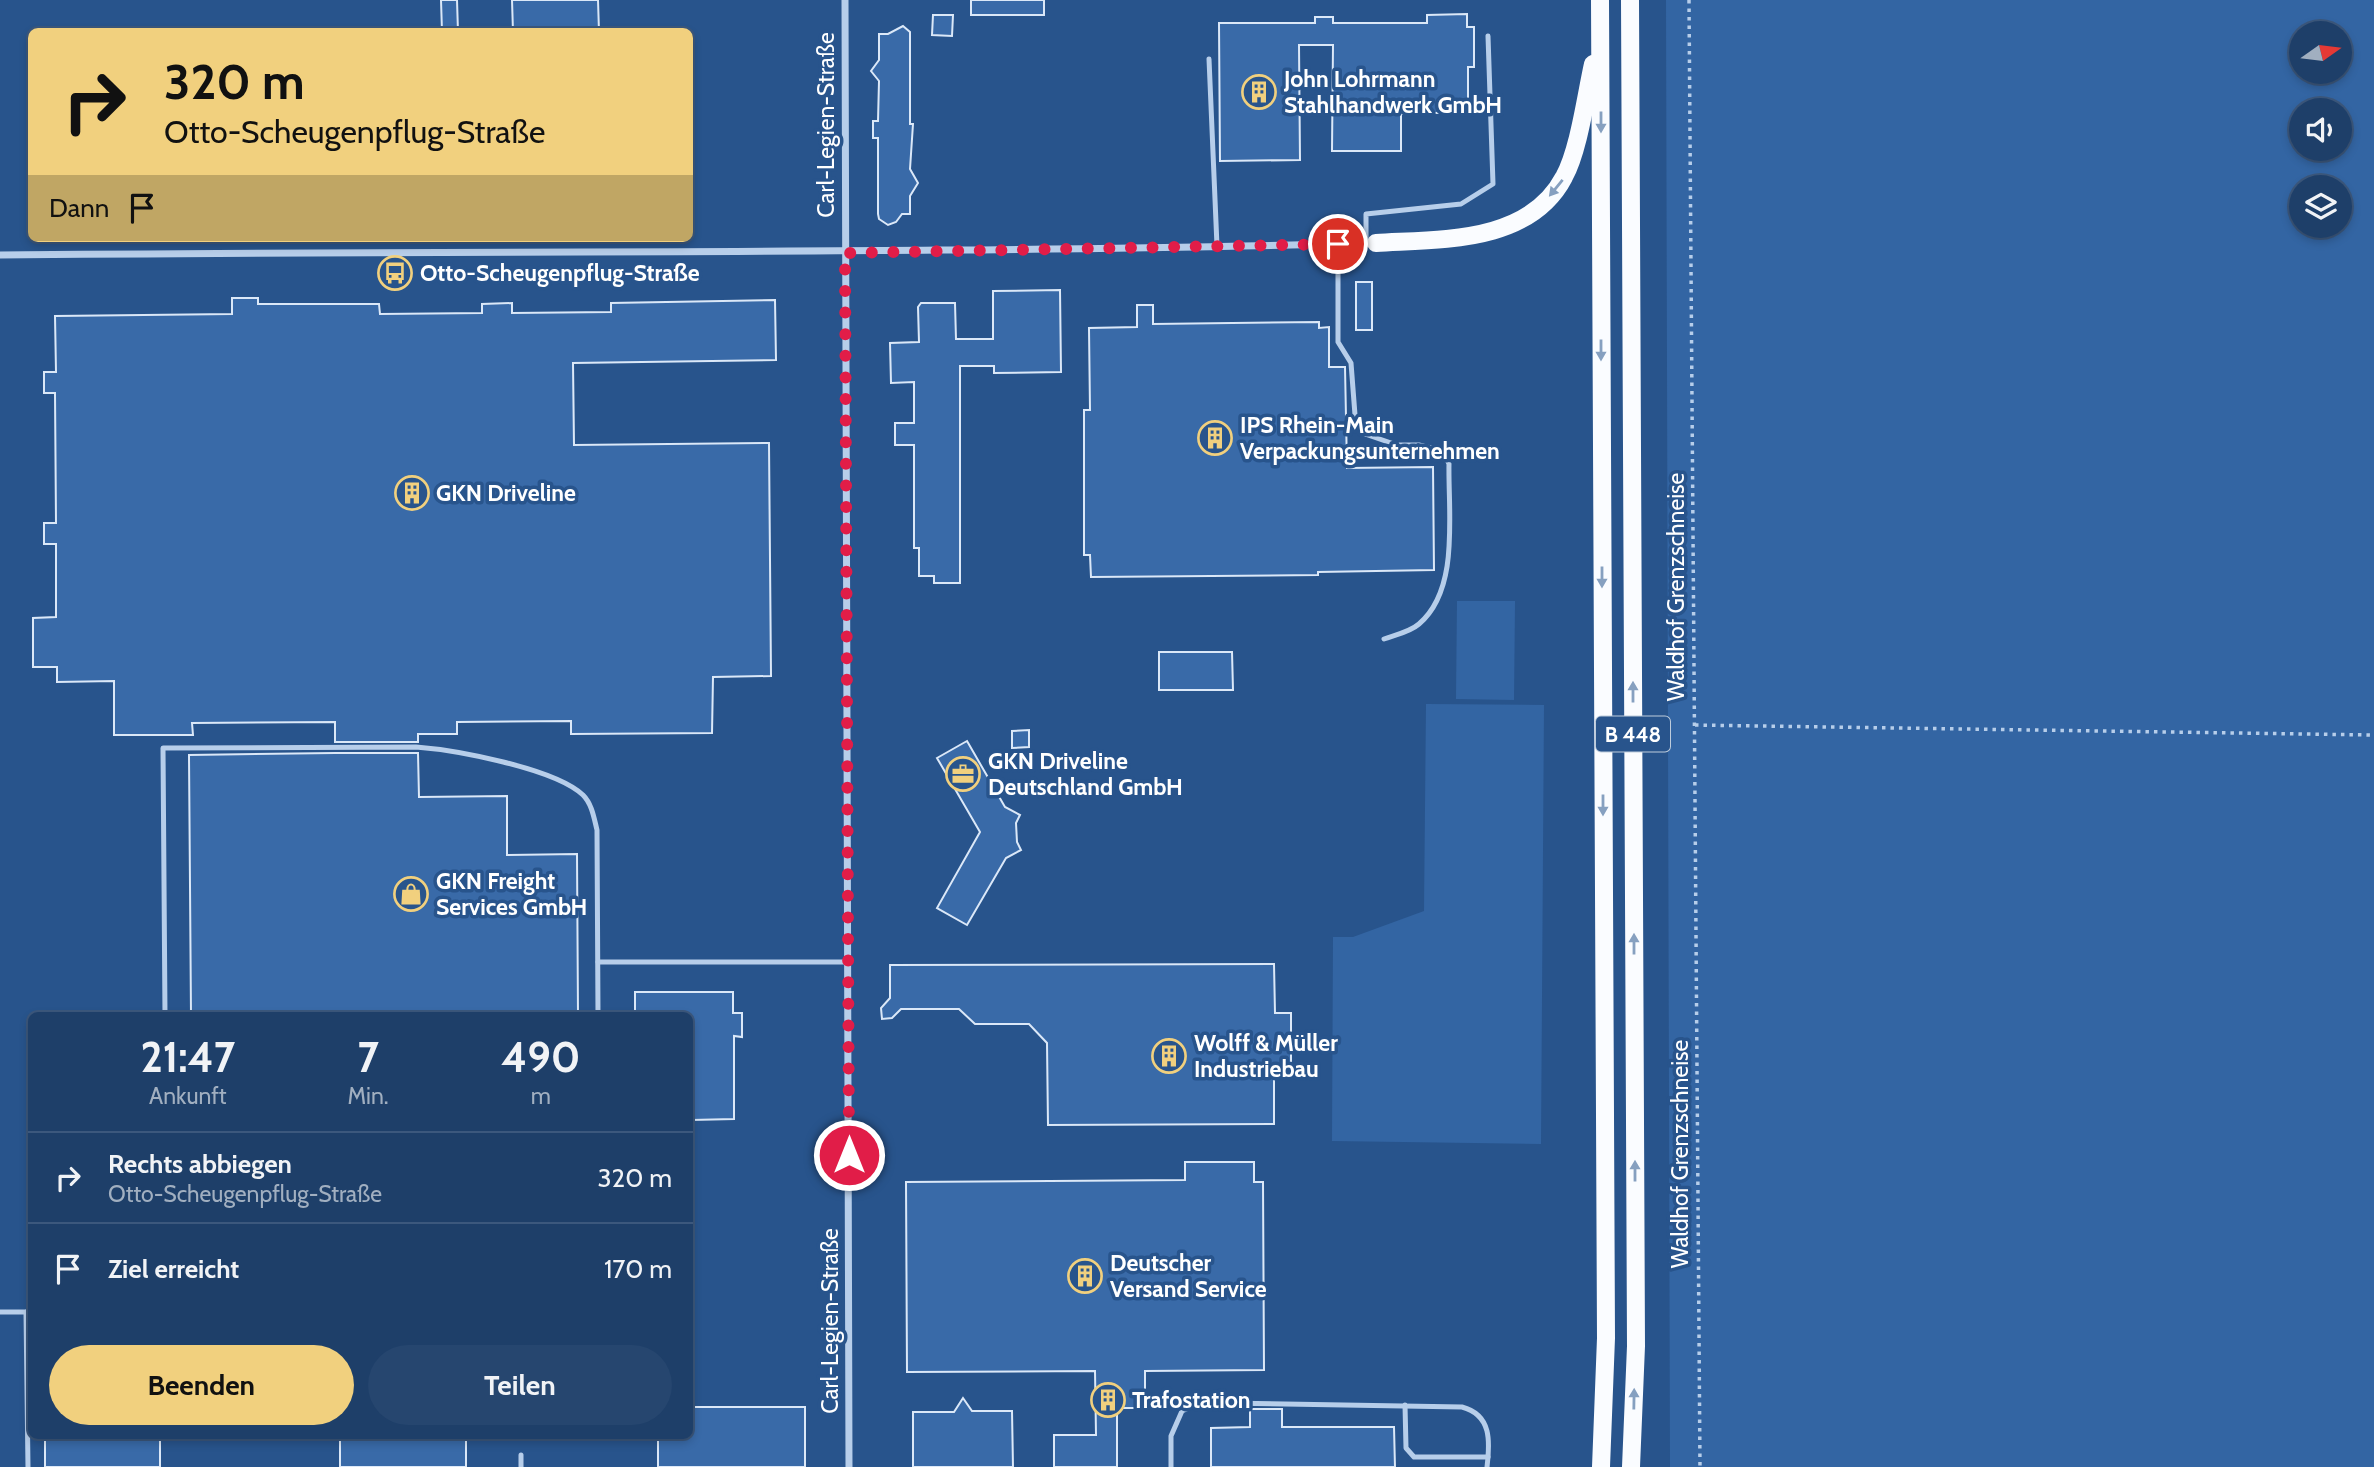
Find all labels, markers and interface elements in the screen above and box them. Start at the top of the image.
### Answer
north arrow [2289,21,2352,84]
map controls [2289,21,2352,238]
street label: Carl-Legien-Straße [812,32,840,218]
text: 320 m [164,52,305,111]
icon: right [49,56,140,147]
place label: John Lohrmann Stahlhandwerk GmbH [1283,65,1502,119]
building icon: John Lohrmann Stahlhandwerk GmbH [1240,73,1278,111]
button: sound [2289,98,2352,161]
one-way arrow [1595,111,1607,133]
text: Otto-Scheugenpflug-Straße [164,112,545,151]
button: layers [2289,175,2352,238]
one-way arrow [1548,179,1563,197]
icon: arrive [123,189,161,227]
text: Dann [49,192,109,224]
pin [1308,214,1368,274]
icon: arrive [1319,225,1357,263]
bus stop icon: Otto-Scheugenpflug-Straße [376,254,414,292]
place label: Otto-Scheugenpflug-Straße [420,259,700,287]
one-way arrow [1595,339,1607,361]
place label: IPS Rhein-Main Verpackungsunternehmen [1240,411,1500,465]
building icon: IPS Rhein-Main Verpackungsunternehmen [1196,419,1234,457]
street label: Waldhof Grenzschneise [1662,472,1690,701]
building icon: GKN Driveline [393,474,431,512]
place label: GKN Driveline [436,479,576,507]
one-way arrow [1596,566,1608,588]
one-way arrow [1627,681,1639,703]
road number: B 448 [1596,716,1670,752]
place label: GKN Driveline Deutschland GmbH [988,747,1183,801]
office icon: GKN Driveline Deutschland GmbH [944,755,982,793]
one-way arrow [1597,794,1609,816]
place label: GKN Freight Services GmbH [436,867,587,921]
shop icon: GKN Freight Services GmbH [392,875,430,913]
one-way arrow [1628,933,1640,955]
place label: Wolff & Müller Industriebau [1194,1029,1338,1083]
text: 21:47 [141,1031,235,1083]
text: 7 [357,1031,379,1083]
text: 490 [501,1031,580,1083]
building icon: Wolff & Müller Industriebau [1150,1037,1188,1075]
street label: Waldhof Grenzschneise [1666,1039,1694,1268]
text: Ankunft [149,1082,227,1110]
text: Min. [348,1082,389,1110]
text: m [531,1082,551,1110]
position arrow [812,1118,886,1192]
text: Rechts abbiegen [108,1148,292,1180]
icon: right [49,1159,87,1197]
one-way arrow [1629,1160,1641,1182]
text: 320 m [598,1162,672,1194]
text: Otto-Scheugenpflug-Straße [108,1180,382,1208]
street label: Carl-Legien-Straße [816,1228,844,1414]
place label: Deutscher Versand Service [1110,1249,1267,1303]
icon: arrive [49,1250,87,1288]
text: Ziel erreicht [108,1253,239,1285]
text: 170 m [604,1253,672,1285]
building icon: Deutscher Versand Service [1066,1257,1104,1295]
button: Beenden [49,1345,354,1425]
button: Teilen [368,1345,672,1425]
building icon: Trafostation [1089,1381,1127,1419]
place label: Trafostation [1132,1386,1251,1414]
one-way arrow [1629,1388,1640,1410]

